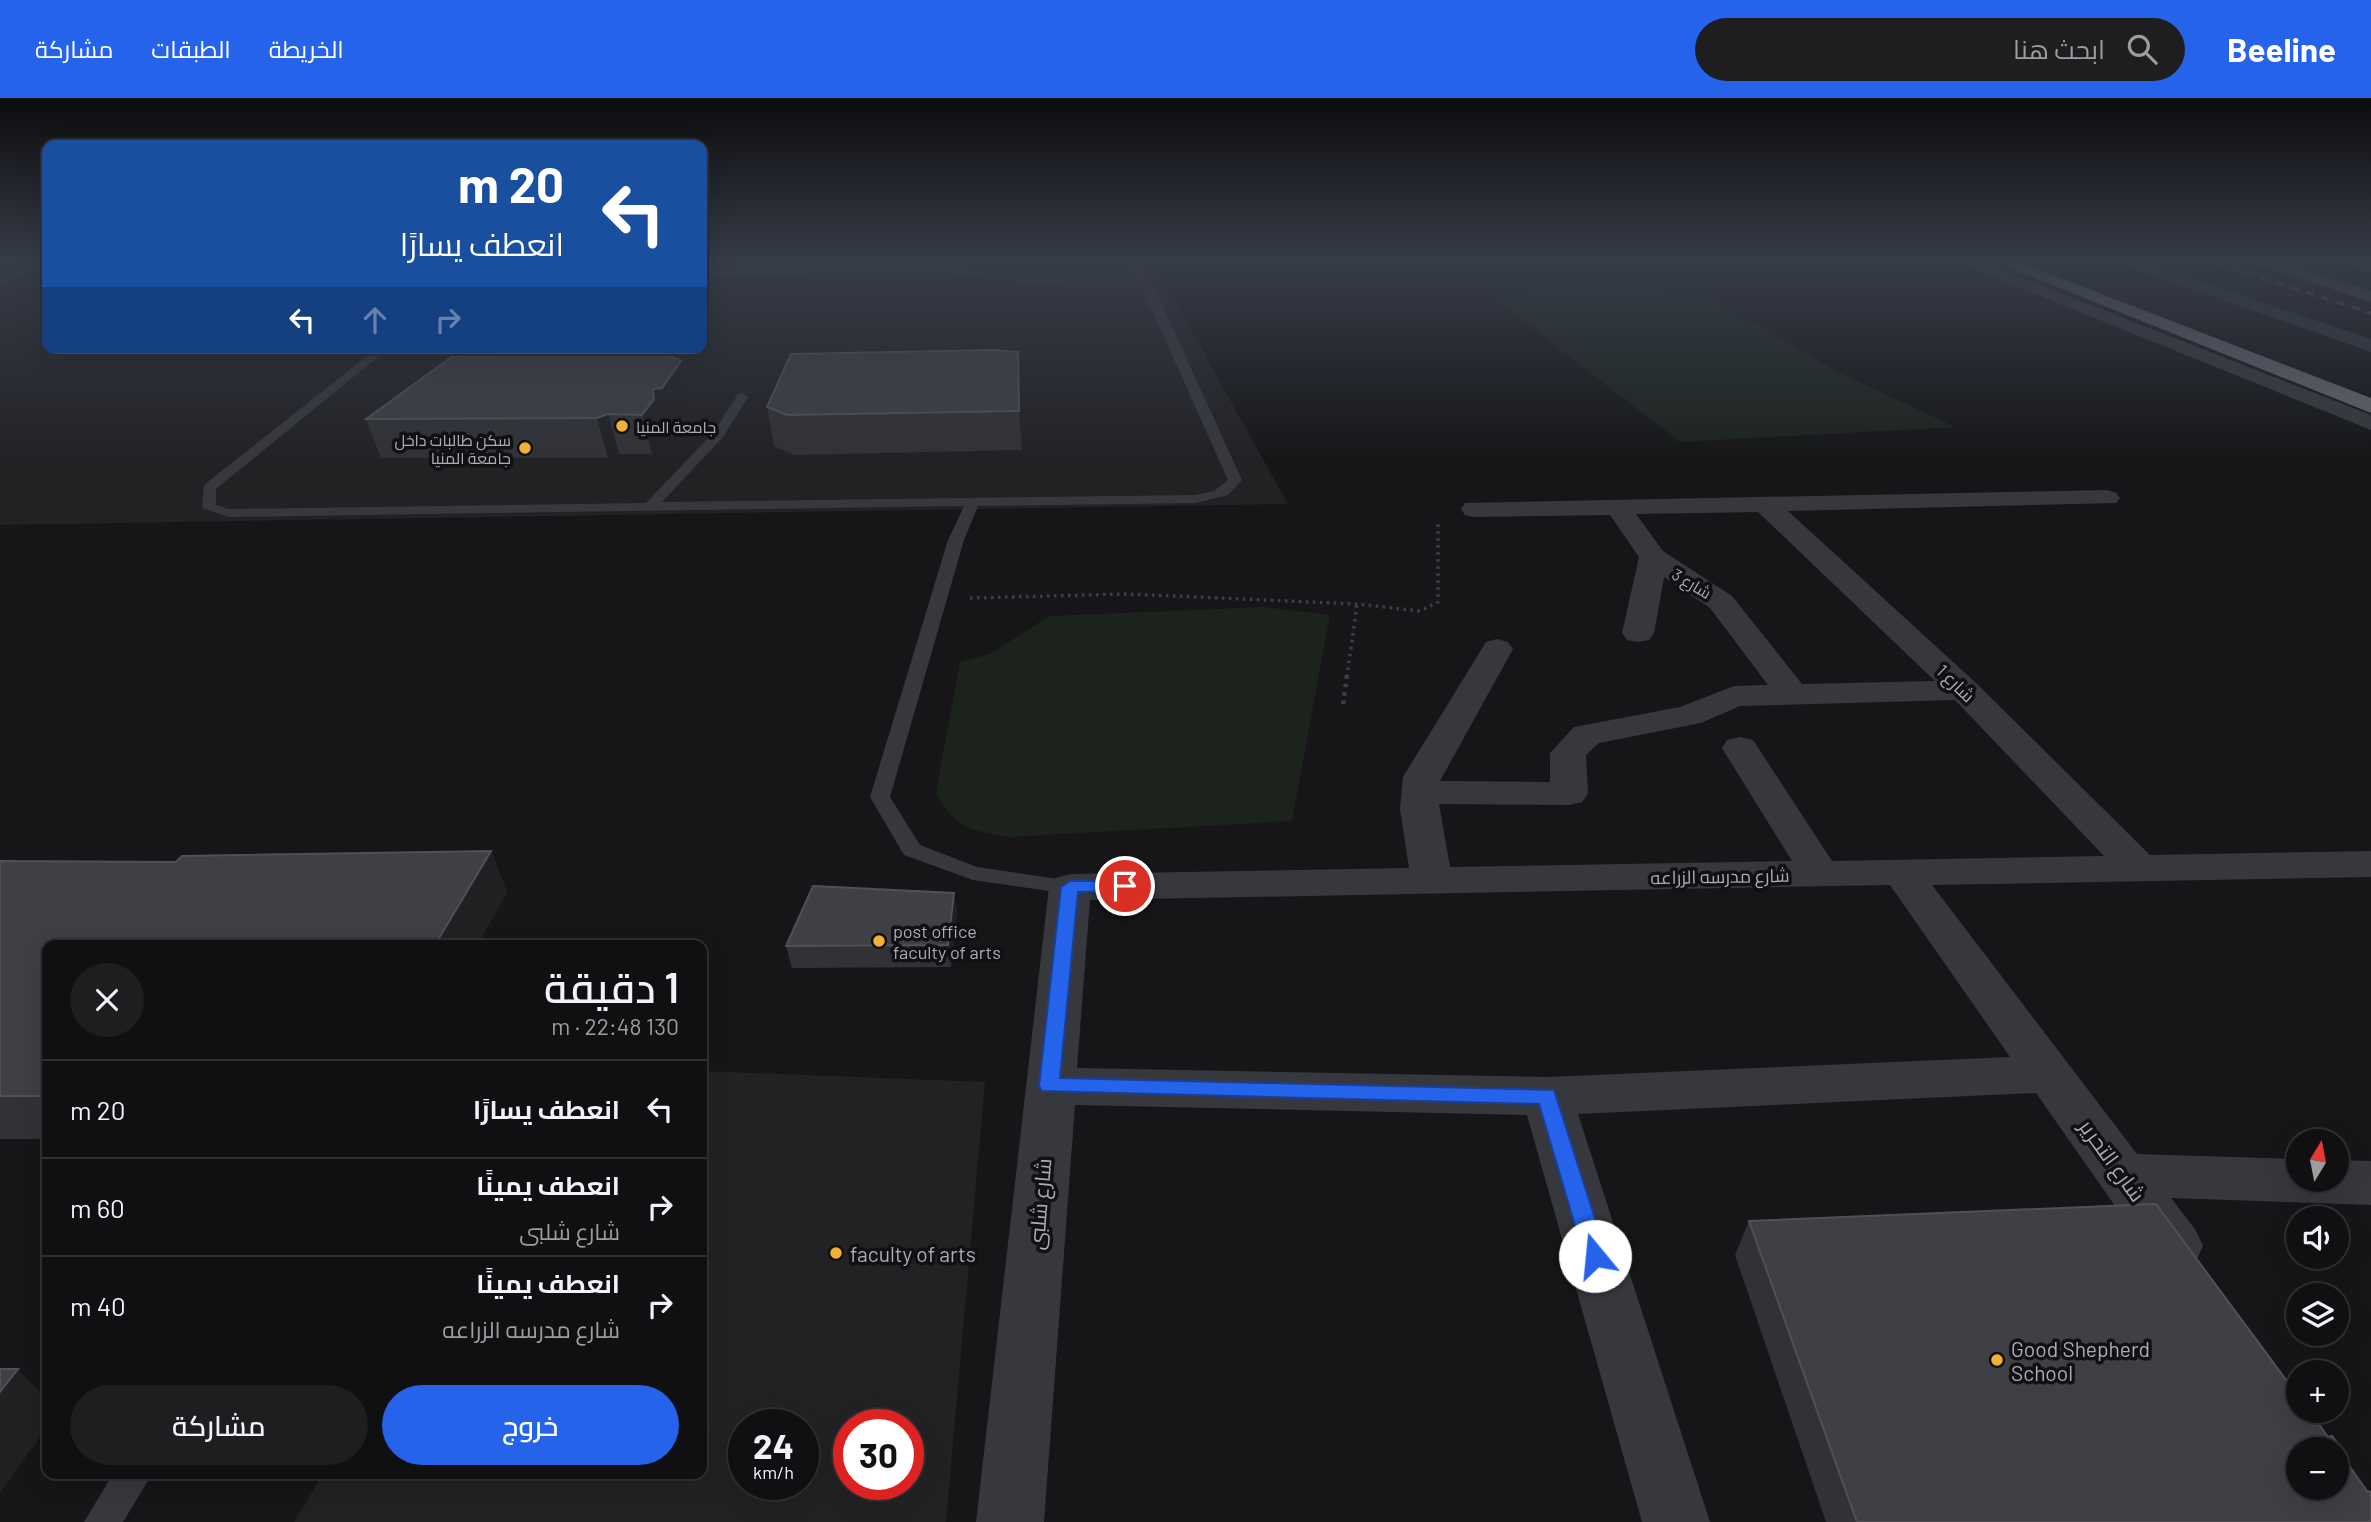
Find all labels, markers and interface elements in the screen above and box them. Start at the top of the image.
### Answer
search box [1695,18,2185,81]
text: Beeline [2227,29,2336,69]
icon: search [2123,30,2161,68]
text: ابحث هنا [2013,33,2105,64]
text: مشاركة [35,34,113,63]
text: الطبقات [151,34,231,63]
text: الخريطة [269,34,344,63]
text: 20 m [458,154,564,213]
icon: left [588,168,679,259]
text: انعطف يسارًا [400,224,564,262]
icon: left [283,301,321,339]
icon: ahead [356,301,394,339]
icon: right [429,301,467,339]
place label: جامعة المنيا [636,417,716,437]
marker: جامعة المنيا [614,418,630,434]
place label: سكن طالبات داخل جامعة المنيا [394,430,511,468]
marker: سكن طالبات داخل جامعة المنيا [517,440,533,456]
street label: شارع 3 [1667,564,1715,605]
street label: شارع 1 [1931,660,1980,708]
pin [1095,856,1155,916]
street label: شارع مدرسه الزراعه [1650,864,1790,890]
icon: arrive [1106,867,1144,905]
place label: post office faculty of arts [893,920,1001,963]
marker: post office faculty of arts [871,933,887,949]
text: 1 دقيقة [544,961,679,1011]
button: close [70,963,144,1037]
text: 130 m · 22:48 [551,1012,679,1040]
icon: left [641,1090,679,1128]
text: انعطف يسارًا [473,1093,620,1124]
text: 20 m [70,1094,125,1125]
street label: شارع التحرير [2072,1113,2151,1208]
north arrow [2286,1129,2348,1192]
map controls [2286,1129,2349,1500]
street label: شارع شلبى [1023,1157,1058,1251]
text: انعطف يمينًا [476,1169,620,1200]
icon: right [641,1188,679,1226]
text: 60 m [70,1192,125,1223]
button: sound [2286,1206,2349,1269]
text: شارع شلبى [519,1217,620,1245]
position arrow [1558,1219,1632,1293]
place label: faculty of arts [850,1241,976,1266]
marker: faculty of arts [828,1245,844,1261]
text: انعطف يمينًا [476,1267,620,1298]
button: layers [2286,1283,2349,1346]
icon: right [641,1286,679,1324]
text: 40 m [70,1290,126,1321]
text: شارع مدرسه الزراعه [442,1315,620,1343]
place label: Good Shepherd School [2011,1336,2150,1385]
marker: Good Shepherd School [1989,1352,2005,1368]
button: + [2286,1360,2349,1423]
button: مشاركة [70,1385,368,1465]
button: خروج [382,1385,679,1465]
speed limit sign: 30 [833,1409,924,1500]
text: 24 [753,1424,794,1466]
button: − [2286,1437,2349,1500]
text: km/h [753,1461,794,1483]

